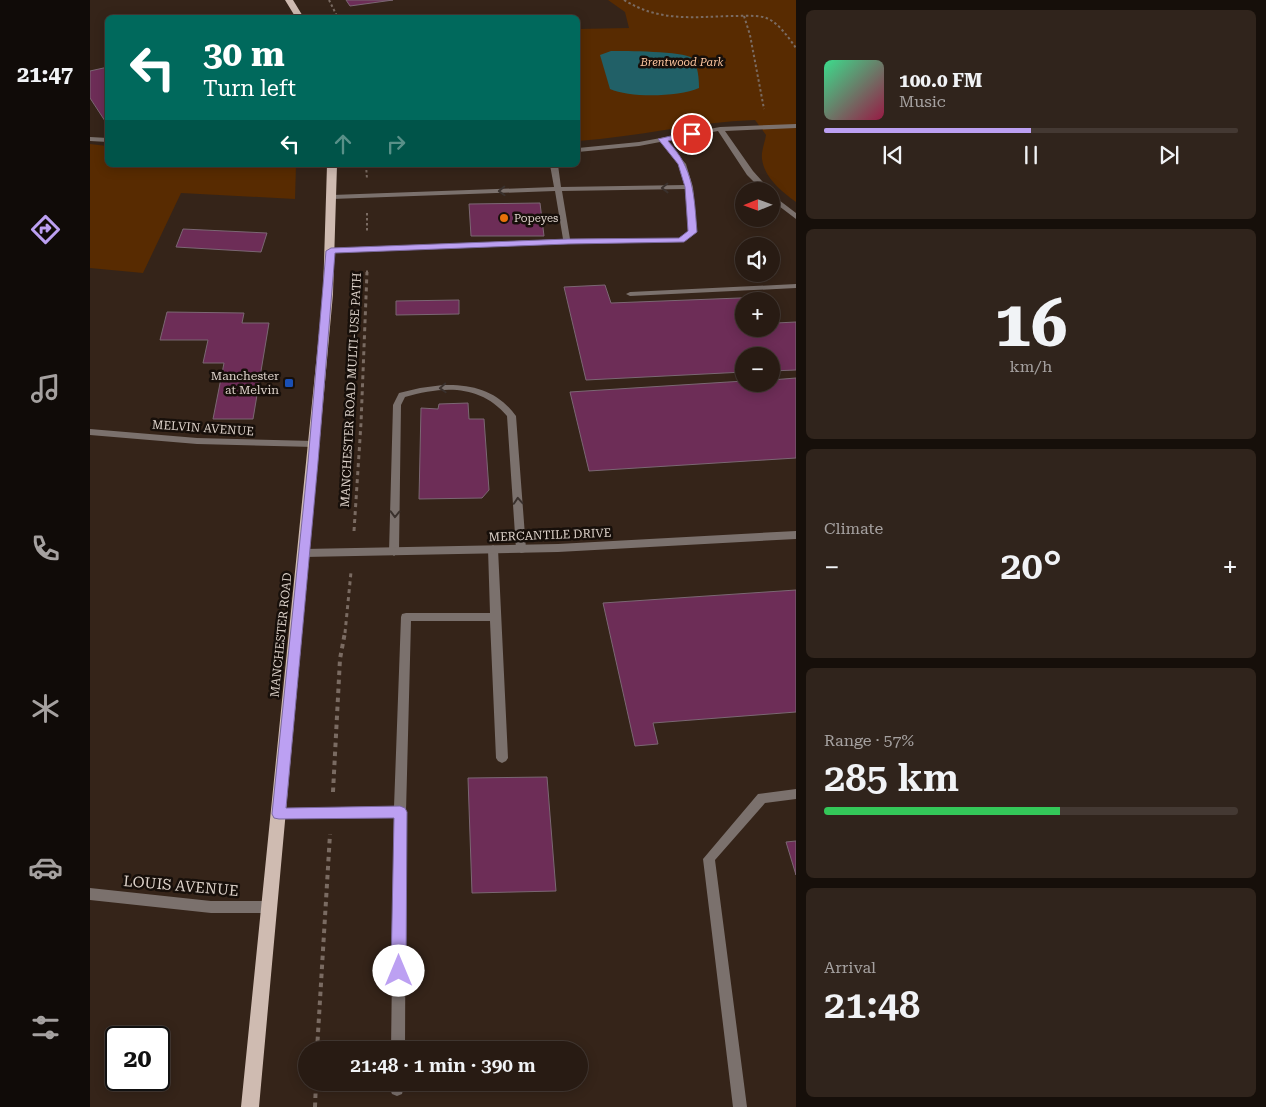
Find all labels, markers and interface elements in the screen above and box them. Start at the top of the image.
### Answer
text: 30 m [203,34,285,75]
icon: left [120,35,185,100]
park label: Brentwood Park [639,56,724,69]
text: 21:47 [17,62,73,87]
text: 100.0 FM [899,69,982,92]
text: Turn left [203,76,296,101]
text: Music [899,92,946,111]
pin [671,113,713,155]
icon: arrive [678,120,706,148]
icon: left [276,130,304,158]
icon: ahead [329,130,357,158]
icon: right [382,130,410,158]
icon: previous [879,141,907,169]
icon: pause [1017,141,1045,169]
icon: next [1155,141,1183,169]
north arrow [735,182,780,228]
map controls [735,182,780,392]
one-way arrow [660,183,668,193]
one-way arrow [498,186,506,196]
icon: directions [28,212,63,247]
marker: Popeyes [498,212,510,224]
place label: Popeyes [514,212,558,225]
button: sound [735,237,780,282]
street label: MANCHESTER ROAD MULTI-USE PATH [338,272,364,508]
text: 16 [995,286,1067,362]
button: + [735,292,780,337]
button: − [735,347,780,392]
text: km/h [1010,357,1052,376]
place label: Manchester at Melvin [211,369,279,397]
icon: music [28,371,63,406]
marker: Manchester at Melvin [283,377,295,389]
one-way arrow [439,383,447,394]
street label: MELVIN AVENUE [152,417,254,439]
one-way arrow [512,496,523,504]
one-way arrow [389,510,400,518]
text: Climate [824,519,883,538]
street label: MERCANTILE DRIVE [488,526,612,544]
icon: phone [28,531,63,566]
text: 20° [1000,544,1062,588]
text: − [824,551,840,584]
text: + [1222,551,1238,584]
street label: MANCHESTER ROAD [267,572,295,698]
icon: climate [28,691,63,726]
text: Range · 57% [824,731,914,750]
text: 285 km [824,756,959,800]
icon: car [28,850,63,885]
street label: LOUIS AVENUE [123,872,239,900]
position arrow [372,944,424,996]
text: Arrival [824,958,876,977]
text: 21:48 [824,983,920,1027]
icon: filters [28,1010,63,1045]
speed limit sign: 20 [105,1026,170,1091]
text: 21:48 · 1 min · 390 m [350,1054,536,1077]

